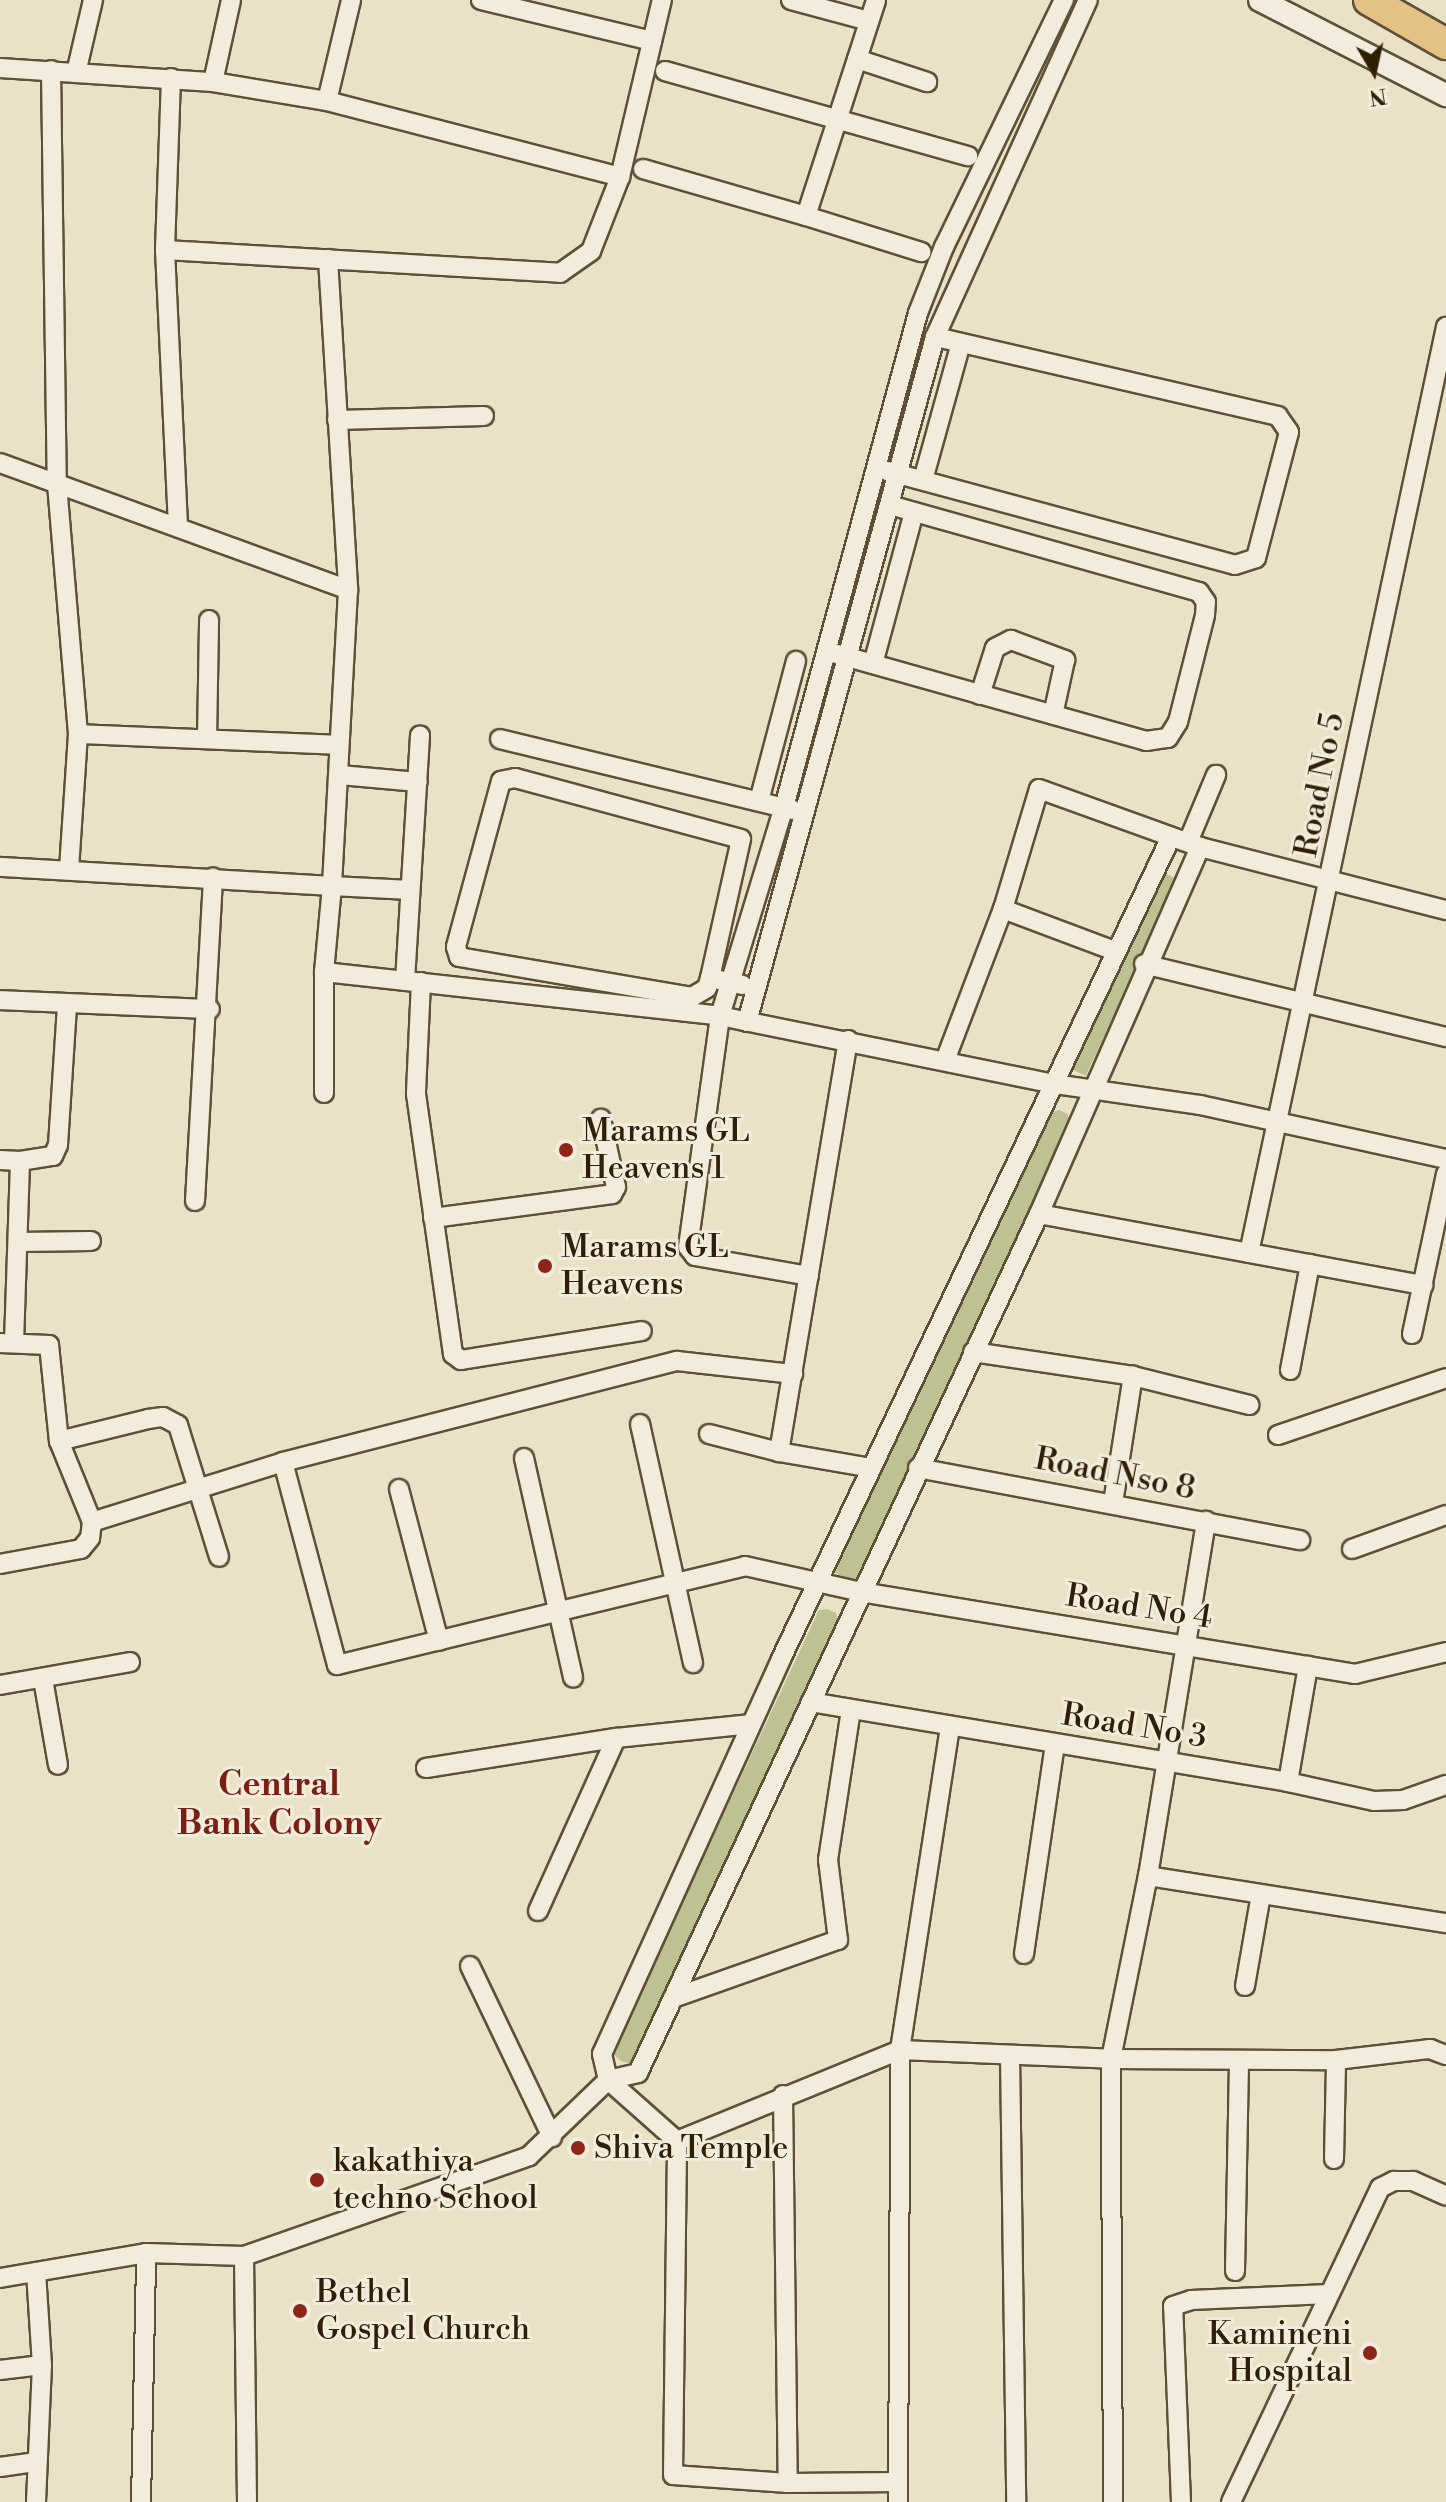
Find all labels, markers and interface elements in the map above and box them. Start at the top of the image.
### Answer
north arrow [1334,32,1414,112]
text: N [1367,82,1389,111]
street label: Road No 5 [1287,709,1353,861]
place label: Marams GL Heavens 1 [582,1113,750,1188]
marker: Marams GL Heavens 1 [557,1141,575,1159]
place label: Marams GL Heavens [561,1229,729,1304]
marker: Marams GL Heavens [536,1257,554,1275]
street label: Road Nso 8 [1031,1440,1199,1508]
street label: Road No 4 [1063,1576,1215,1638]
street label: Road No 3 [1059,1696,1209,1756]
district label: Central Bank Colony [177,1765,381,1844]
place label: Shiva Temple [594,2129,788,2167]
marker: Shiva Temple [569,2139,587,2157]
place label: kakathiya techno School [333,2143,538,2218]
marker: kakathiya techno School [308,2171,326,2189]
place label: Bethel Gospel Church [316,2274,530,2349]
marker: Bethel Gospel Church [291,2302,309,2320]
place label: Kamineni Hospital [1208,2316,1352,2391]
marker: Kamineni Hospital [1359,2342,1381,2364]

